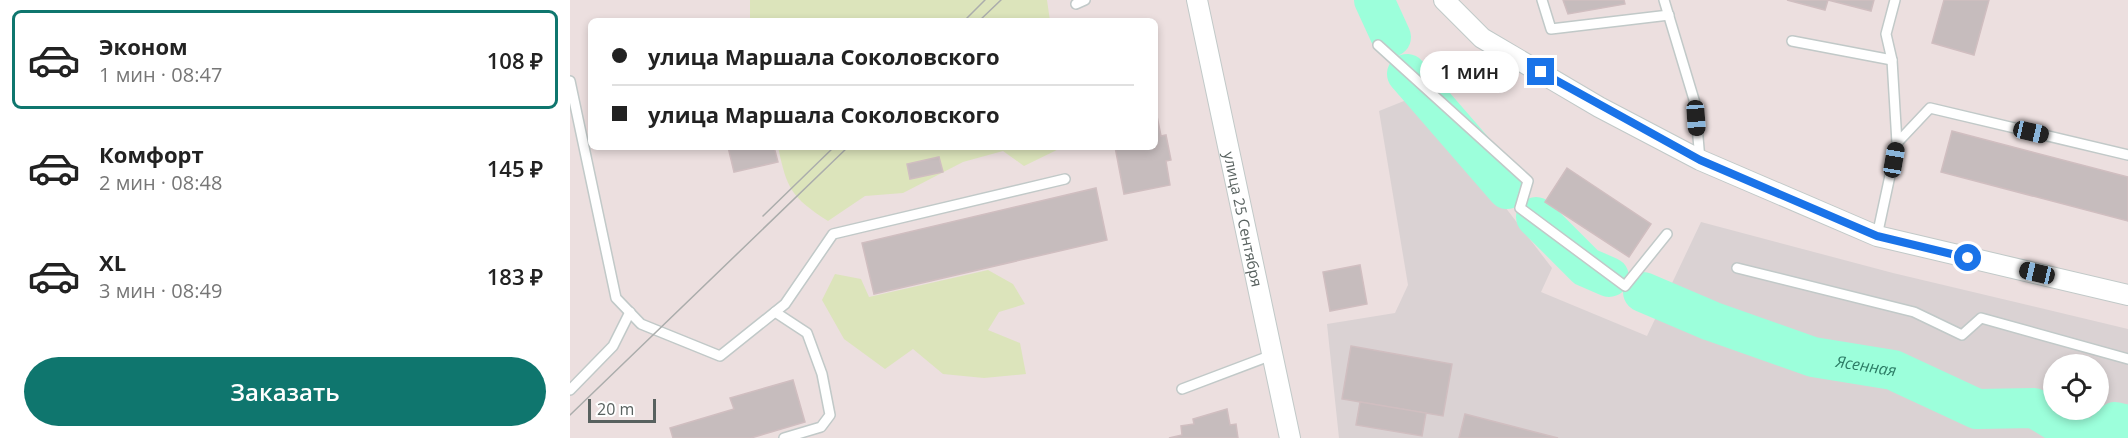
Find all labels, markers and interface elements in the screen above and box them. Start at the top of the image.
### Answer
text: Эконом [99,31,188,61]
icon: car [27,33,81,87]
text: улица Маршала Соколовского [648,41,1000,71]
text: 108 ₽ [487,45,543,75]
callout: 1 мин [1421,51,1520,93]
text: 1 мин [1440,58,1499,85]
route end [1527,58,1554,85]
text: 1 мин · 08:47 [99,61,222,88]
text: улица Маршала Соколовского [648,99,1000,129]
car [1686,99,1706,137]
car [2011,119,2051,145]
text: Комфорт [99,139,204,169]
icon: car [27,141,81,195]
car [1882,141,1906,179]
street label: улица 25 Сентября [1219,150,1268,288]
text: 145 ₽ [487,153,543,183]
text: 2 мин · 08:48 [99,169,222,196]
route start [1954,244,1981,271]
text: XL [99,247,126,277]
icon: car [27,249,81,303]
car [2017,260,2057,286]
text: 183 ₽ [487,261,543,291]
text: 3 мин · 08:49 [99,277,222,304]
water label: Ясенная [1833,350,1898,381]
map controls [2043,354,2109,420]
button: locate [2043,354,2109,420]
button: Заказать [24,357,546,426]
scale bar [588,396,656,424]
text: 20 m [597,398,634,420]

